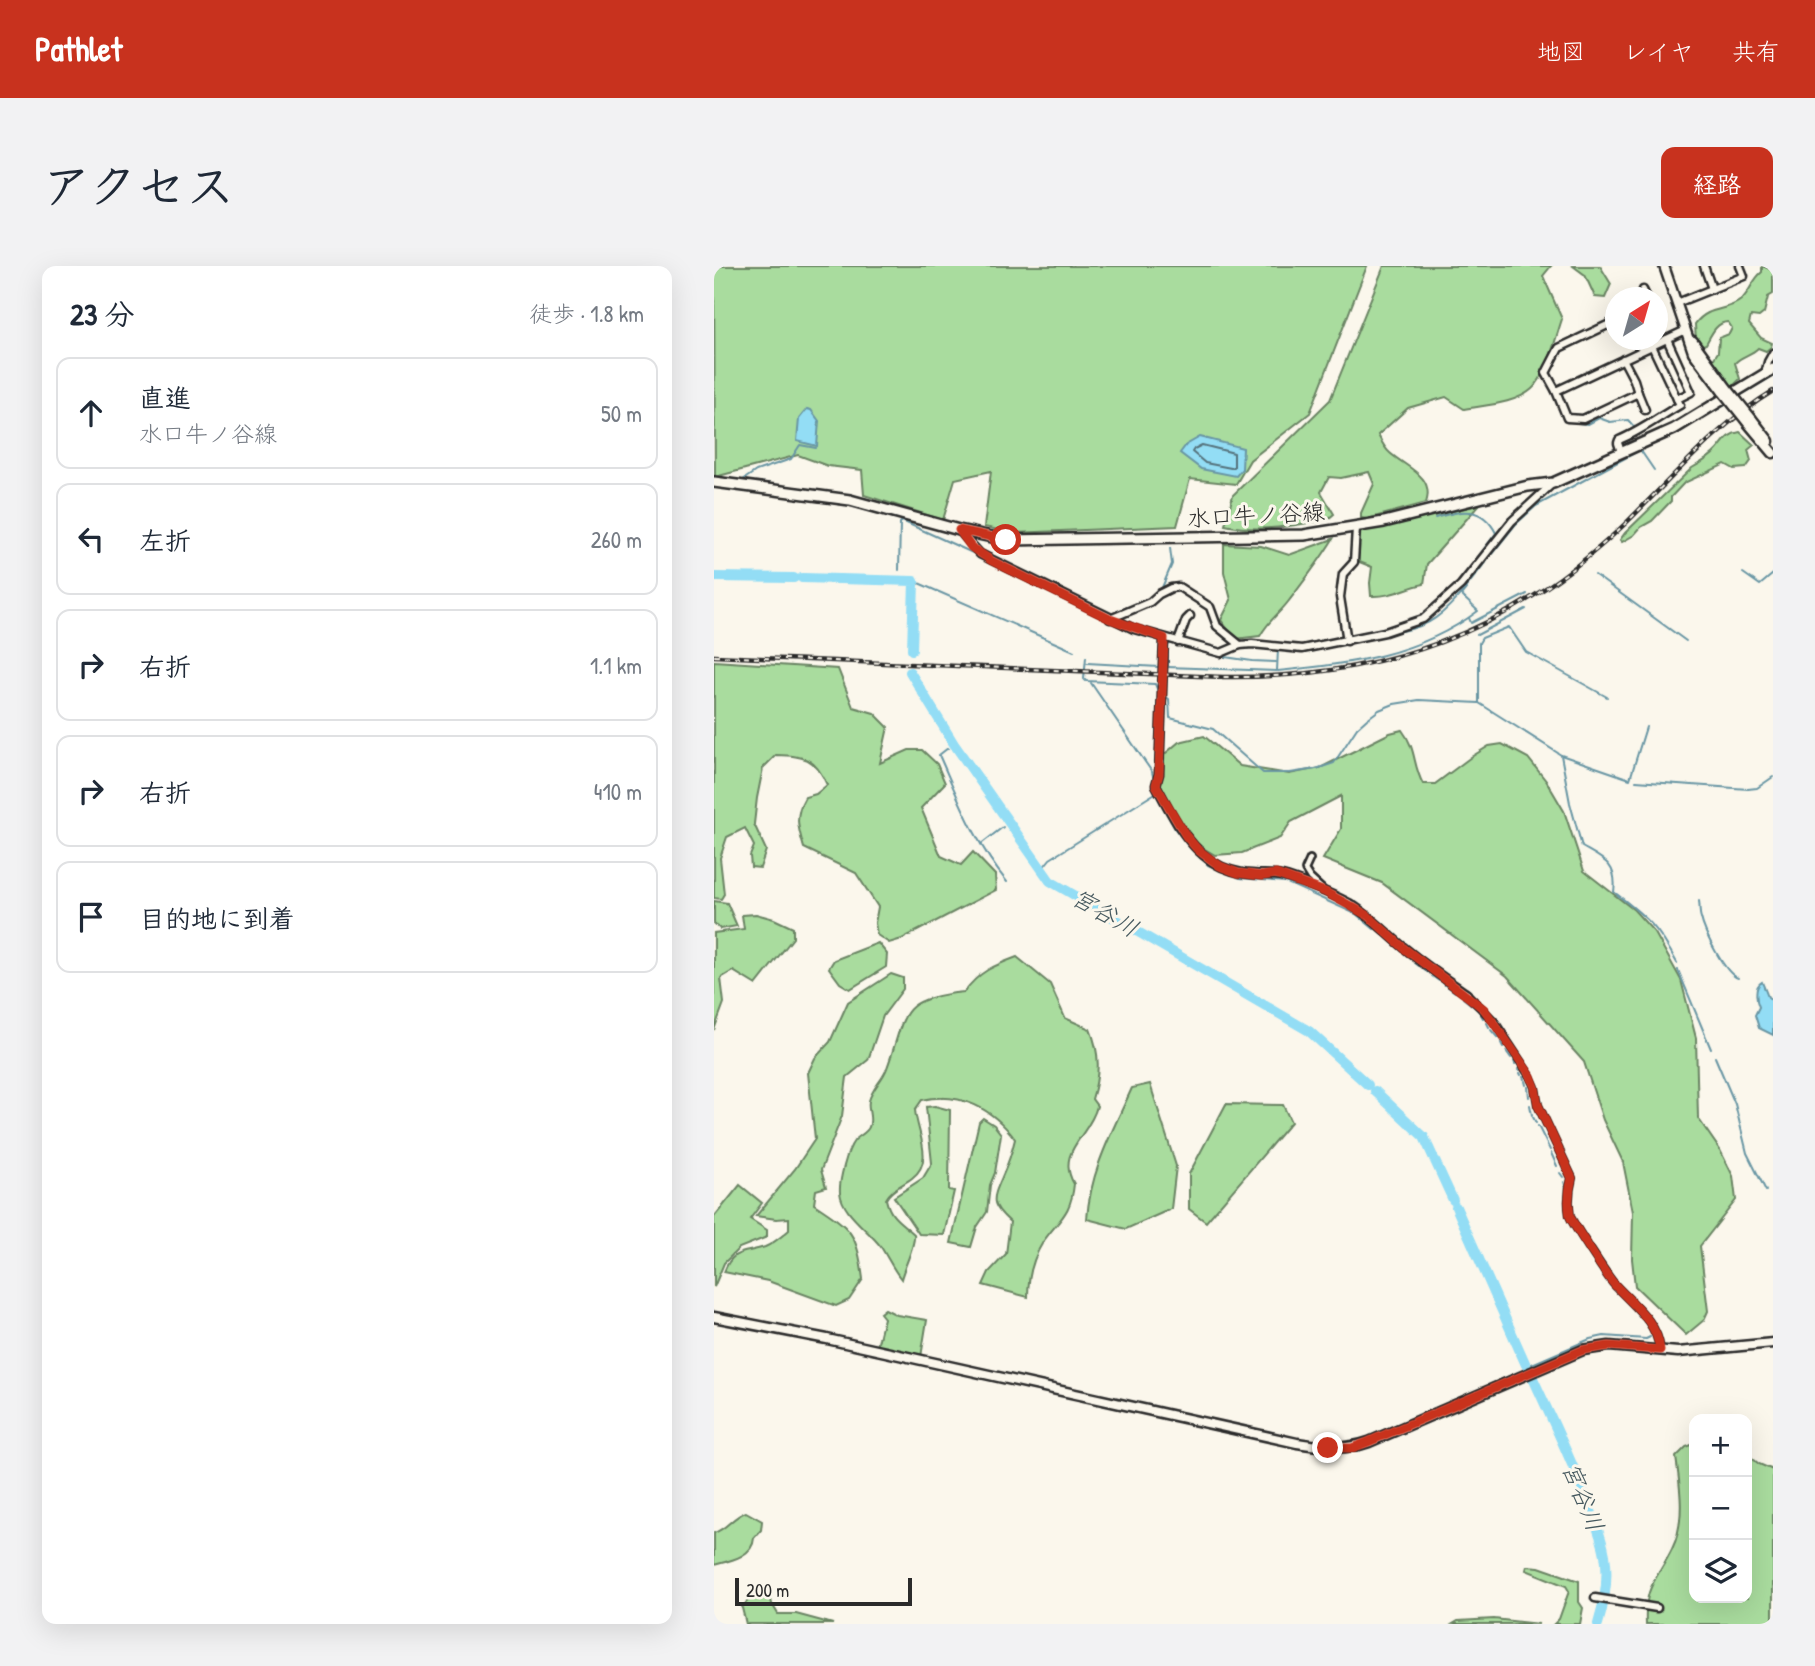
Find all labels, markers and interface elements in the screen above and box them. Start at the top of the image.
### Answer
text: Pathlet [35,27,122,71]
text: 地図 [1537,35,1585,67]
text: レイヤ [1623,35,1694,67]
text: 共有 [1732,35,1780,67]
button: 経路 [1661,147,1773,218]
text: アクセス [42,152,235,218]
north arrow [1605,287,1668,350]
text: 23 分 [70,294,134,334]
text: 徒歩 · 1.8 km [529,298,644,329]
text: 直進 [139,380,191,415]
icon: ahead [72,394,110,432]
text: 50 m [601,398,642,429]
text: 水口牛ノ谷線 [139,418,277,449]
street label: 水口牛ノ谷線 [1186,495,1326,534]
icon: left [72,520,110,558]
text: 左折 [139,523,191,558]
text: 260 m [591,524,642,555]
route start [990,524,1021,555]
icon: right [72,646,110,684]
text: 右折 [139,649,191,684]
text: 1.1 km [590,650,642,681]
icon: right [72,772,110,810]
text: 右折 [139,775,191,810]
text: 410 m [594,776,642,807]
water label: 宮谷川 [1066,880,1145,944]
icon: arrive [72,898,110,936]
text: 目的地に到着 [139,901,295,936]
map controls [1689,1414,1752,1603]
button: + [1689,1414,1752,1477]
route end [1312,1432,1343,1463]
water label: 宮谷川 [1556,1457,1612,1536]
button: − [1689,1477,1752,1540]
button: layers [1689,1540,1752,1603]
scale bar [735,1575,912,1607]
text: 200 m [746,1577,789,1603]

